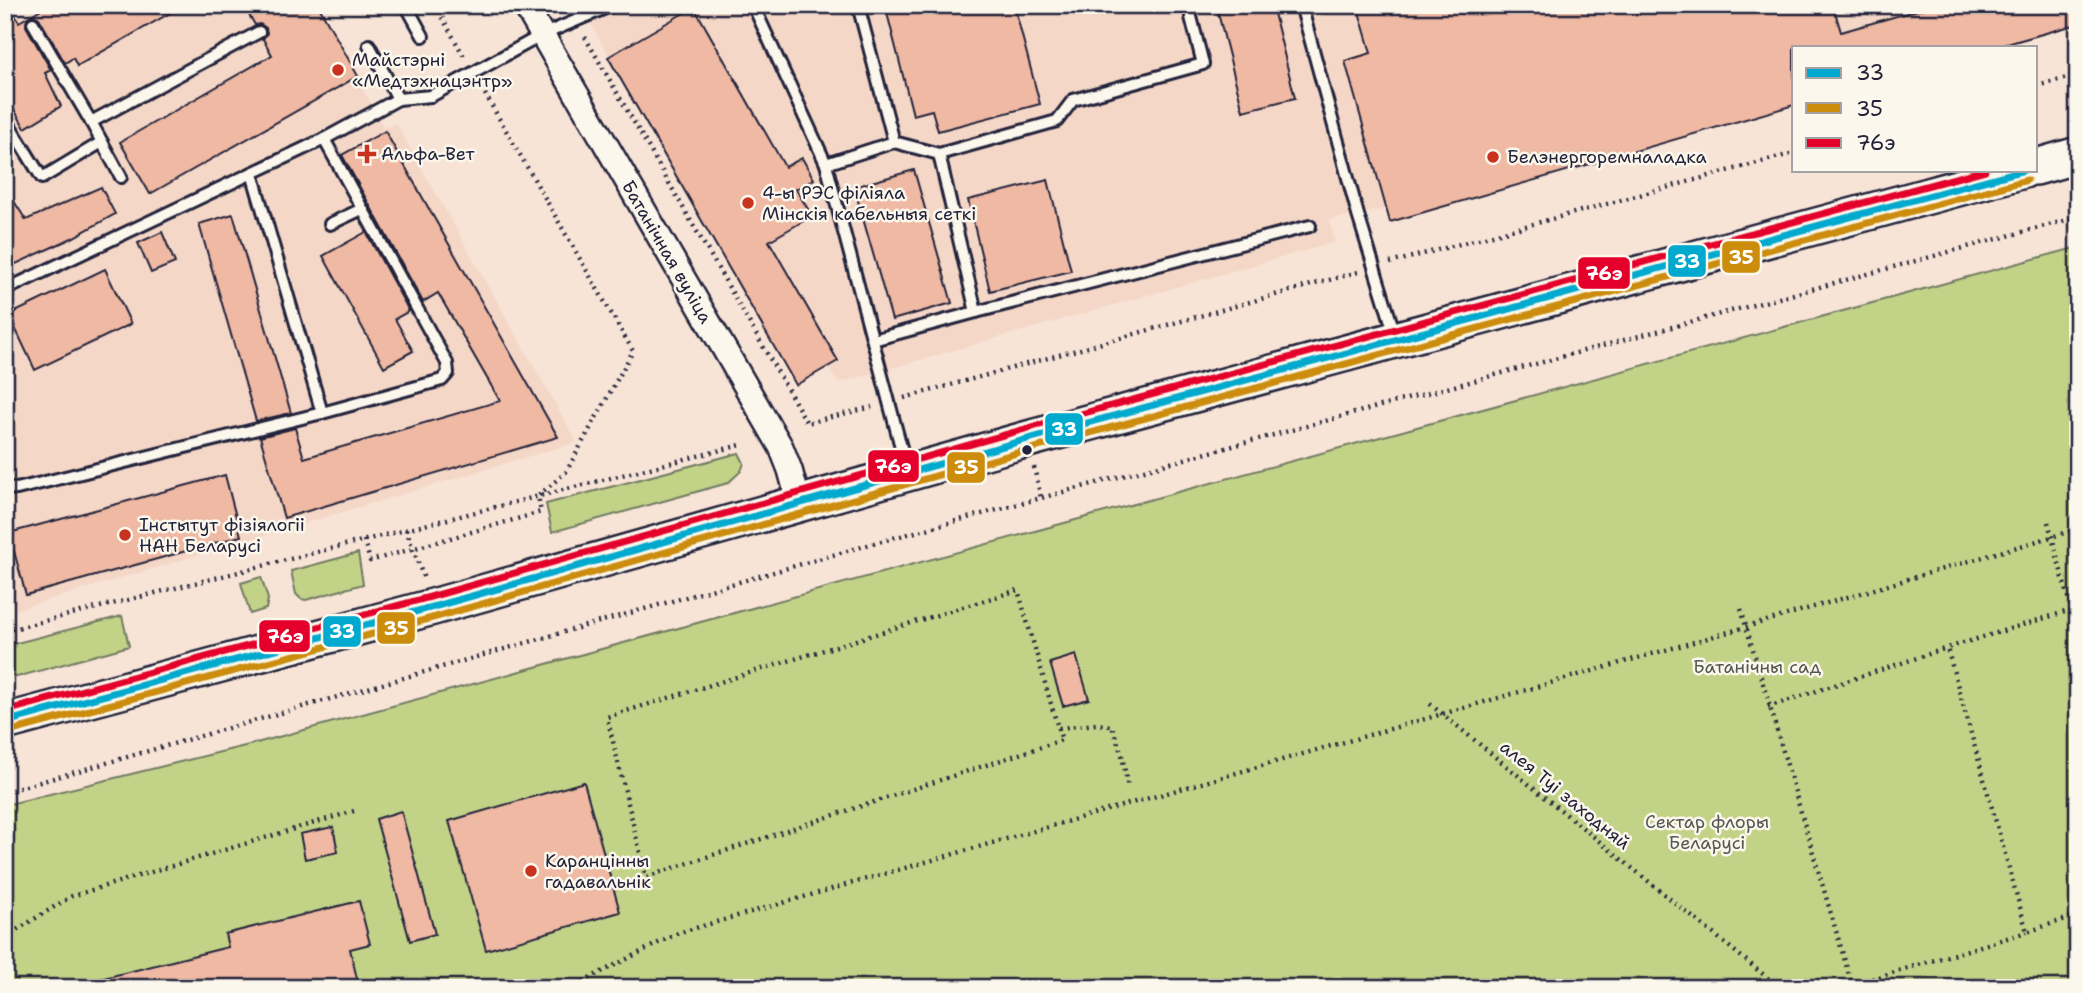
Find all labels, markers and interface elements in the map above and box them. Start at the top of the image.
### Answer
legend [1792,46,2038,172]
place label: Майстэрні «Медтэхнацэнтр» [352,48,512,93]
text: 33 [1856,59,1884,87]
marker: Майстэрні «Медтэхнацэнтр» [330,62,346,78]
text: 35 [1856,95,1883,123]
text: 76э [1856,129,1896,157]
place label: Альфа-Вет [381,142,475,166]
place label: Белэнергоремналадка [1507,145,1707,169]
marker: Альфа-Вет [359,146,375,162]
marker: Белэнергоремналадка [1485,149,1501,165]
street label: Батанічная вуліца [616,176,718,328]
place label: 4-ы РЭС філіяла Мінскія кабельныя сеткі [762,181,976,226]
marker: 4-ы РЭС філіяла Мінскія кабельныя сеткі [740,195,756,211]
line badge: 35 [1721,240,1761,274]
line badge: 33 [1667,244,1707,278]
text: 35 [1728,245,1754,270]
text: 33 [1674,249,1700,274]
line badge: 76э [1577,256,1631,290]
text: 76э [1585,261,1623,286]
line badge: 33 [1044,412,1084,446]
text: 33 [1051,417,1077,442]
unlabelled marker [1020,443,1034,457]
line badge: 76э [867,449,920,483]
line badge: 35 [946,451,986,484]
text: 76э [874,454,912,479]
text: 35 [953,455,979,480]
place label: Інстытут фізіялогіі НАН Беларусі [139,513,305,558]
marker: Інстытут фізіялогіі НАН Беларусі [117,527,133,543]
line badge: 35 [376,611,416,645]
line badge: 33 [322,615,362,648]
text: 35 [383,616,409,641]
line badge: 76э [258,619,311,653]
text: 33 [329,619,355,644]
text: 76э [266,624,304,649]
park label: Батанічны сад [1693,655,1822,679]
street label: алея Туі заходняй [1495,735,1635,855]
park label: Сектар флоры Беларусі [1645,810,1769,855]
place label: Каранцінны гадавальнік [545,849,651,894]
marker: Каранцінны гадавальнік [523,863,539,879]

